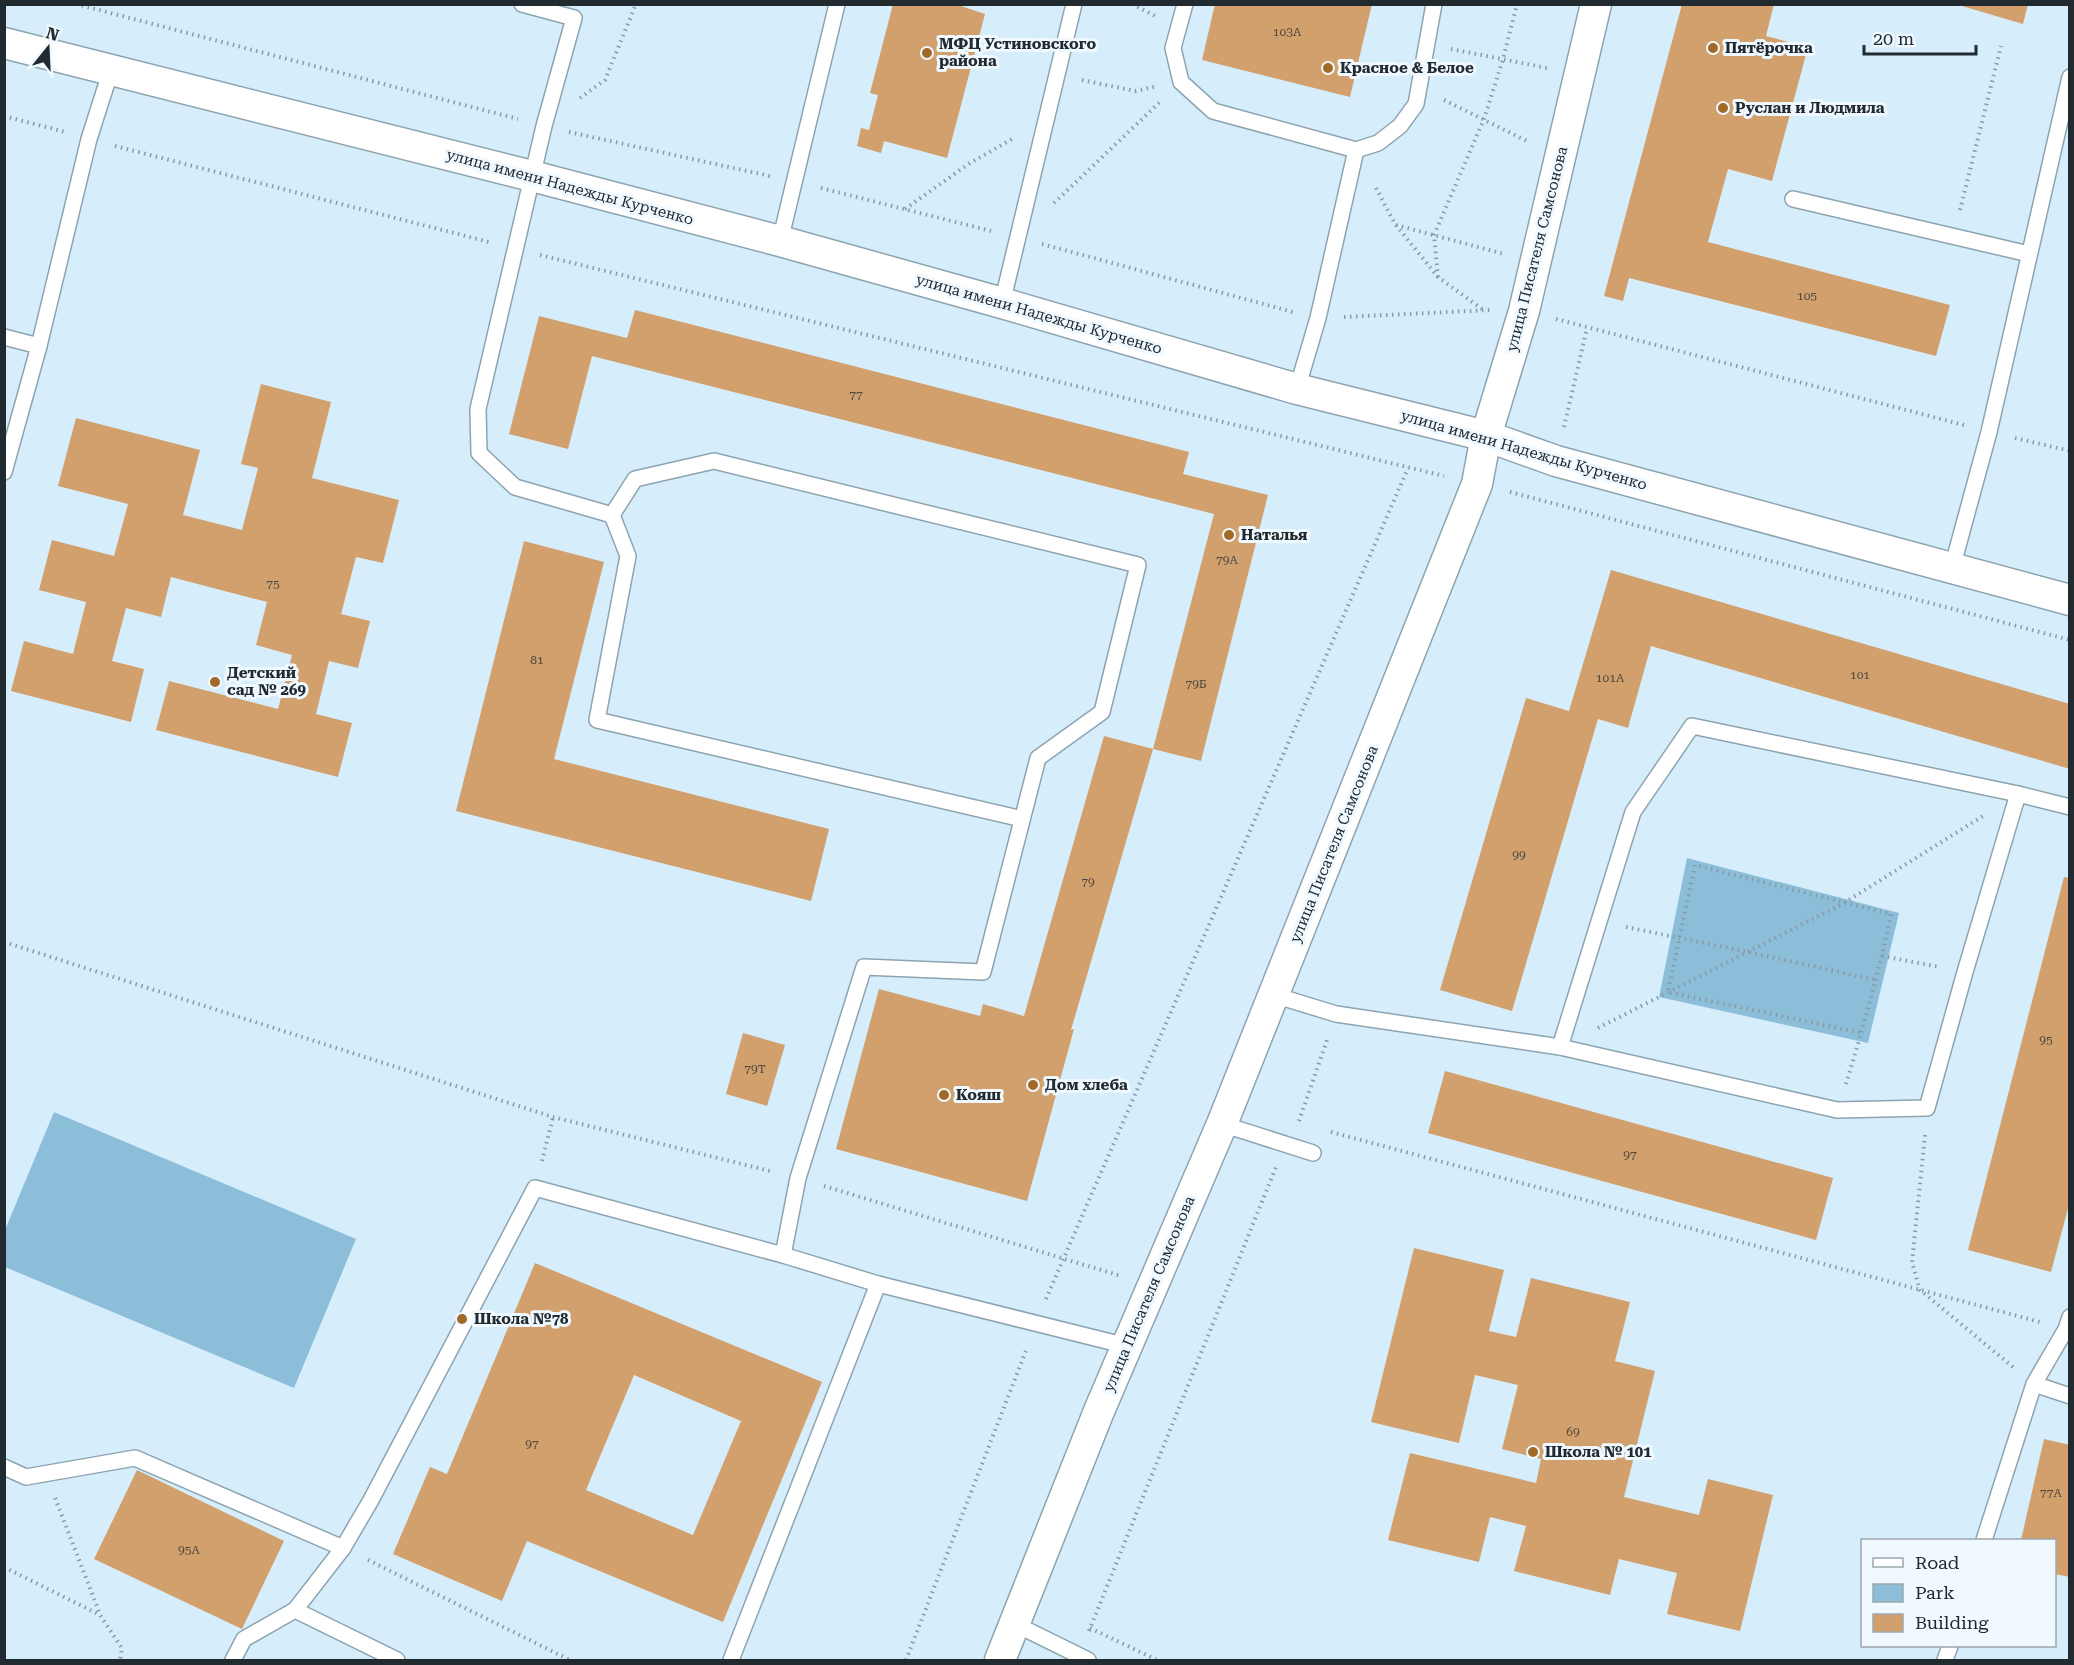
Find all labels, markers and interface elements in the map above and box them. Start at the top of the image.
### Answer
north arrow [18,18,78,78]
scale bar [1864,18,1976,56]
text: N [44,23,61,45]
house number: 103А [1273,25,1302,39]
text: 20 m [1873,28,1914,49]
place label: МФЦ Устиновского района [939,35,1096,70]
place label: Пятёрочка [1725,39,1813,57]
marker: Пятёрочка [1706,41,1720,55]
marker: МФЦ Устиновского района [920,46,934,60]
place label: Красное & Белое [1340,59,1474,77]
marker: Красное & Белое [1321,61,1335,75]
place label: Руслан и Людмила [1735,99,1885,117]
marker: Руслан и Людмила [1716,101,1730,115]
street label: улица Писателя Самсонова [1503,144,1571,354]
street label: улица имени Надежды Курченко [444,145,696,229]
street label: улица имени Надежды Курченко [914,270,1164,358]
house number: 105 [1797,289,1817,303]
house number: 77 [849,388,863,402]
street label: улица имени Надежды Курченко [1399,406,1649,494]
place label: Наталья [1241,526,1308,544]
marker: Наталья [1222,528,1236,542]
house number: 79А [1216,553,1239,567]
house number: 75 [266,577,280,591]
house number: 81 [530,653,544,667]
place label: Детский сад № 269 [227,664,306,699]
house number: 101 [1850,668,1870,682]
house number: 101А [1596,671,1625,685]
marker: Детский сад № 269 [208,675,222,689]
house number: 79Б [1185,677,1207,691]
street label: улица Писателя Самсонова [1286,743,1382,945]
house number: 99 [1512,848,1526,862]
house number: 79 [1081,875,1095,889]
house number: 95 [2039,1033,2053,1047]
house number: 79Т [744,1062,766,1076]
place label: Дом хлеба [1045,1076,1128,1094]
marker: Дом хлеба [1026,1078,1040,1092]
place label: Кояш [956,1086,1001,1104]
marker: Кояш [937,1088,951,1102]
house number: 97 [1623,1148,1637,1162]
street label: улица Писателя Самсонова [1099,1193,1199,1395]
place label: Школа №78 [474,1310,569,1328]
marker: Школа №78 [455,1312,469,1326]
house number: 69 [1566,1425,1580,1439]
house number: 97 [525,1437,539,1451]
place label: Школа № 101 [1545,1443,1652,1461]
marker: Школа № 101 [1526,1445,1540,1459]
house number: 77А [2040,1486,2063,1500]
legend [1861,1539,2056,1647]
house number: 95А [178,1543,201,1557]
text: Road [1915,1552,1960,1573]
text: Park [1915,1582,1955,1603]
text: Building [1915,1612,1989,1633]

